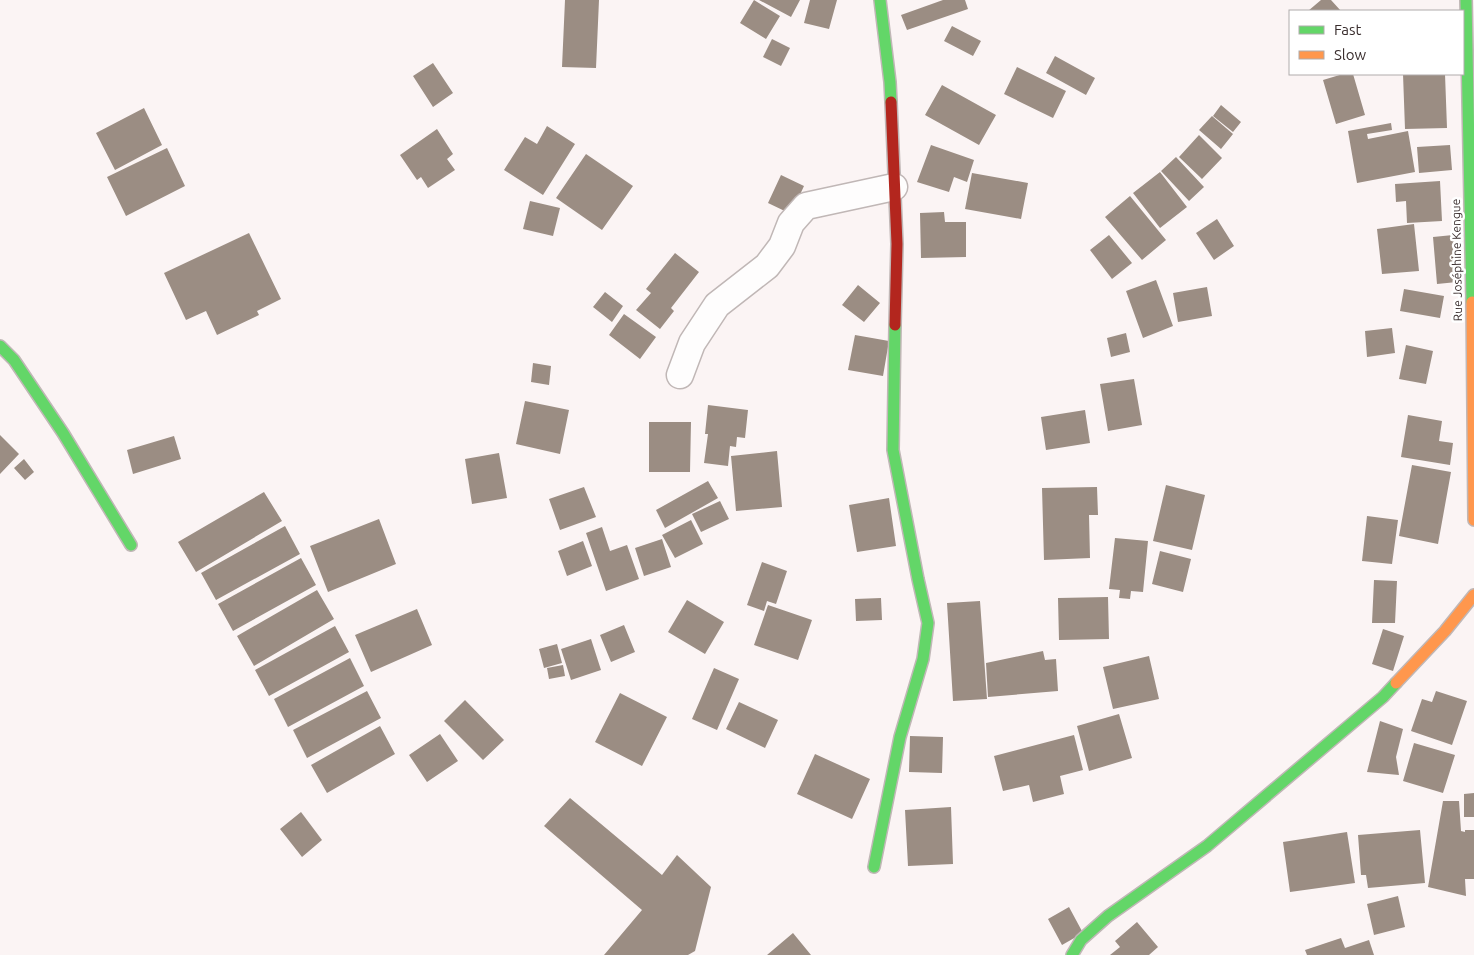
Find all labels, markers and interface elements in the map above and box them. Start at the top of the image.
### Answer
legend [1289,10,1464,75]
text: Fast [1334,21,1362,38]
text: Slow [1334,46,1367,63]
street label: Rue Joséphine Kengue [1449,199,1464,321]

